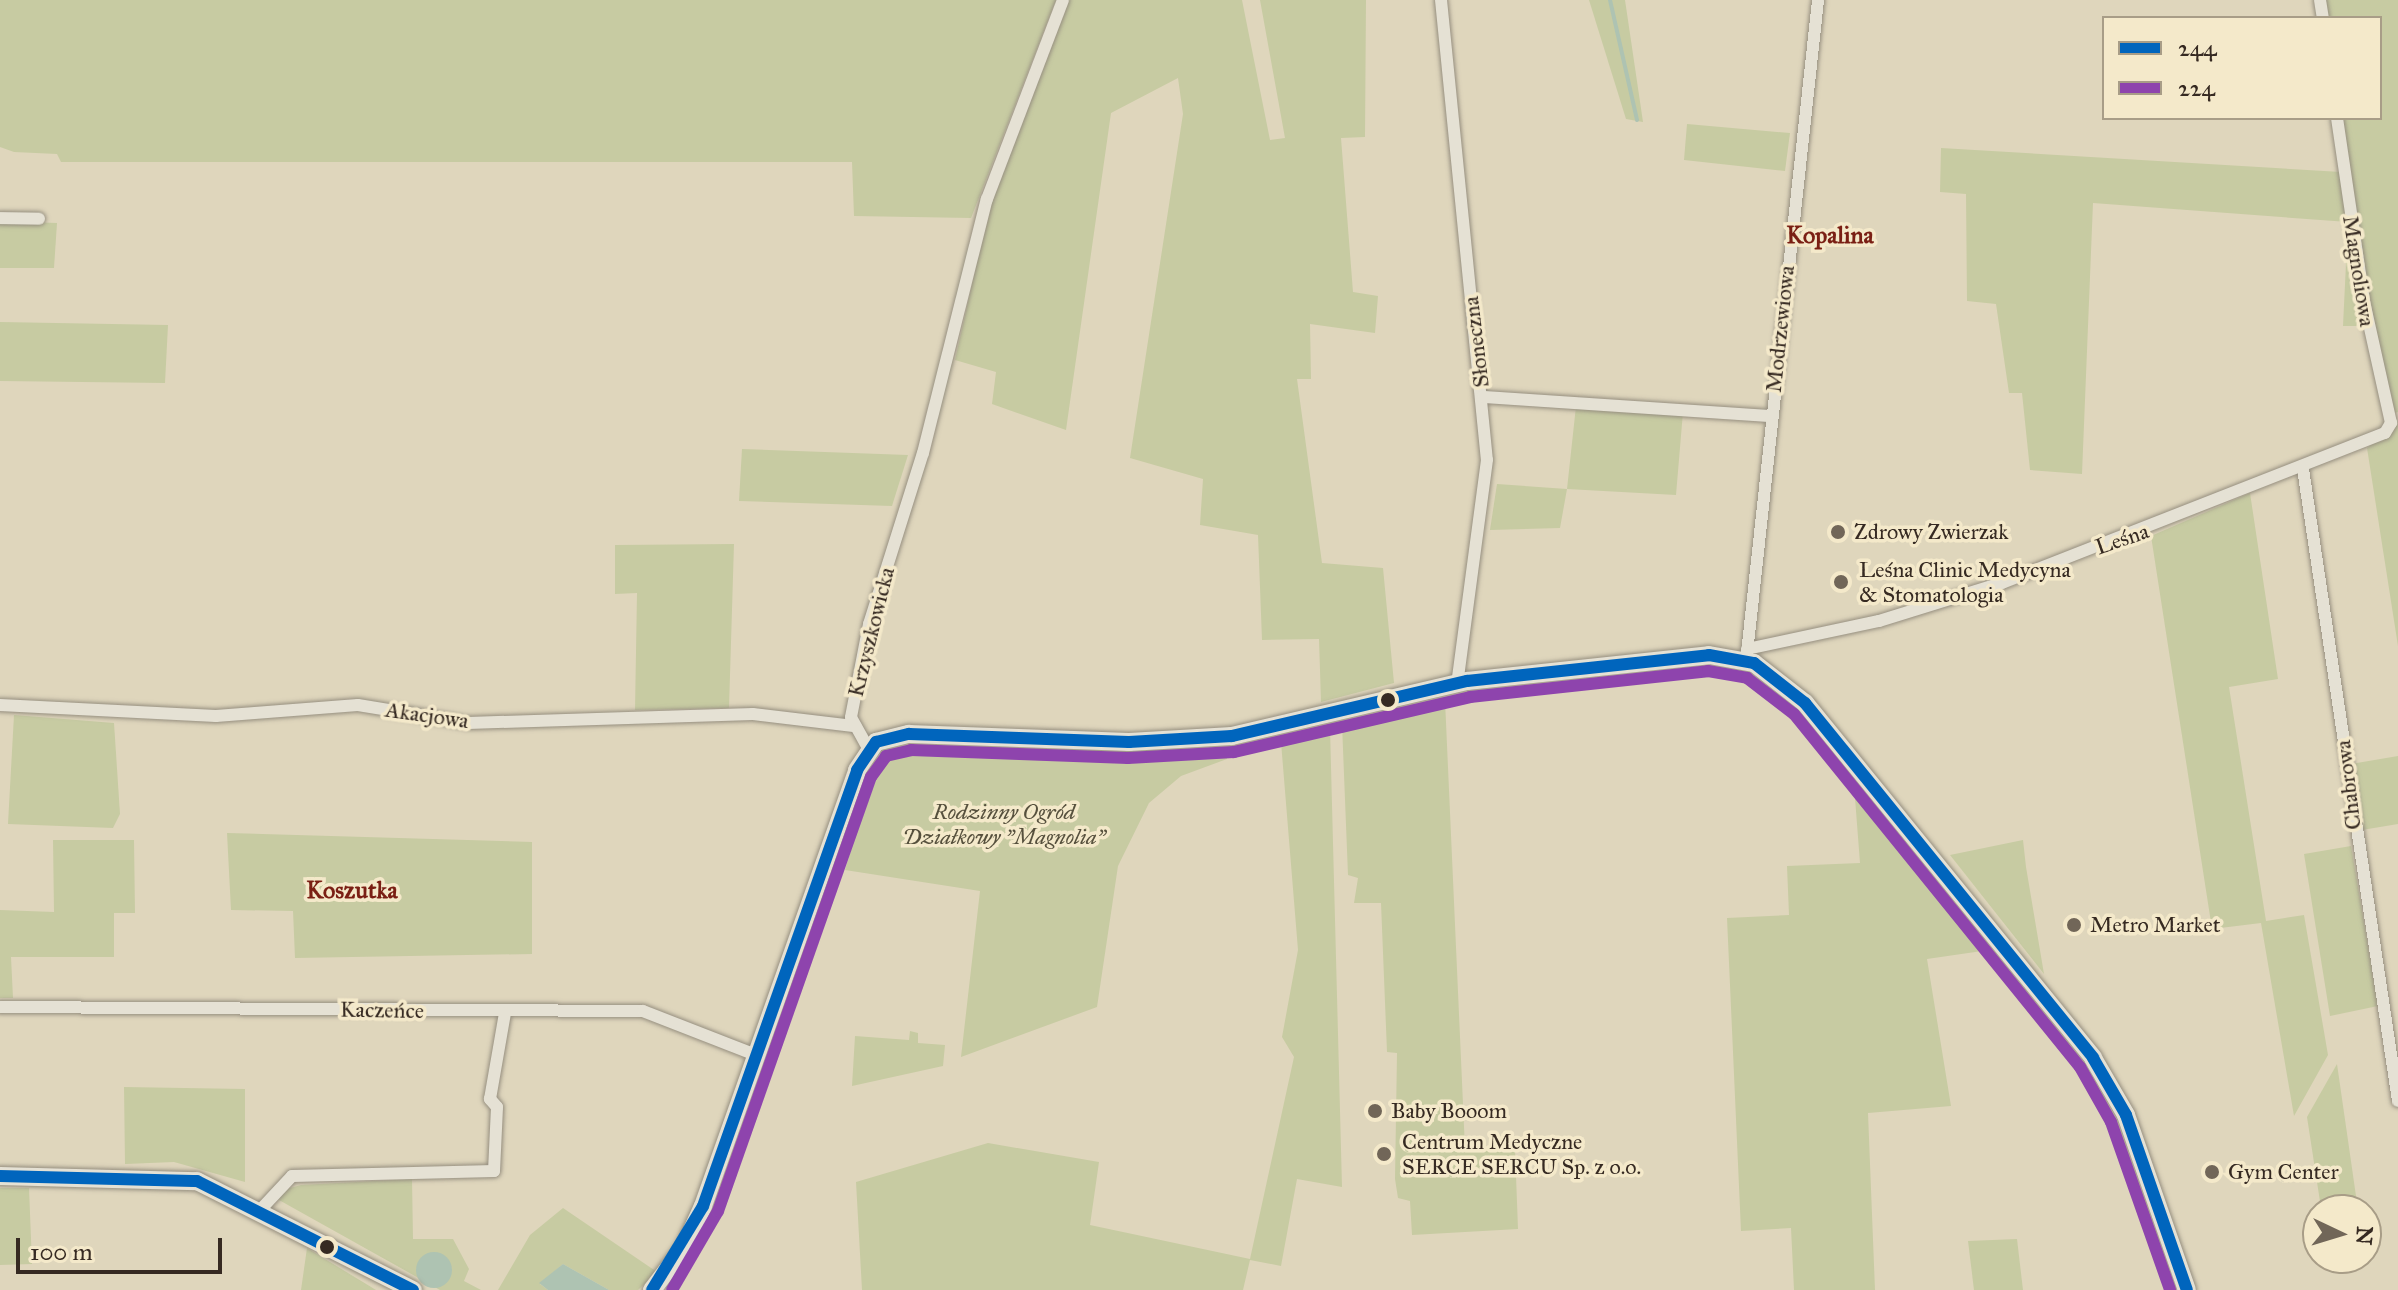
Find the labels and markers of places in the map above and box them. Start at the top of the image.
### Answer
place label: Zdrowy Zwierzak [1854,519,2008,545]
marker: Zdrowy Zwierzak [1829,523,1847,541]
place label: Leśna Clinic Medycyna & Stomatologia [1859,556,2071,608]
marker: Leśna Clinic Medycyna & Stomatologia [1830,571,1852,593]
unlabelled marker [1380,692,1396,708]
place label: Metro Market [2090,912,2221,938]
marker: Metro Market [2065,916,2083,934]
place label: Baby Booom [1391,1098,1507,1124]
marker: Baby Booom [1366,1102,1384,1120]
place label: Centrum Medyczne SERCE SERCU Sp. z o.o. [1402,1128,1641,1180]
marker: Centrum Medyczne SERCE SERCU Sp. z o.o. [1373,1143,1395,1165]
place label: Gym Center [2228,1159,2339,1185]
marker: Gym Center [2203,1163,2221,1181]
unlabelled marker [319,1239,335,1255]

